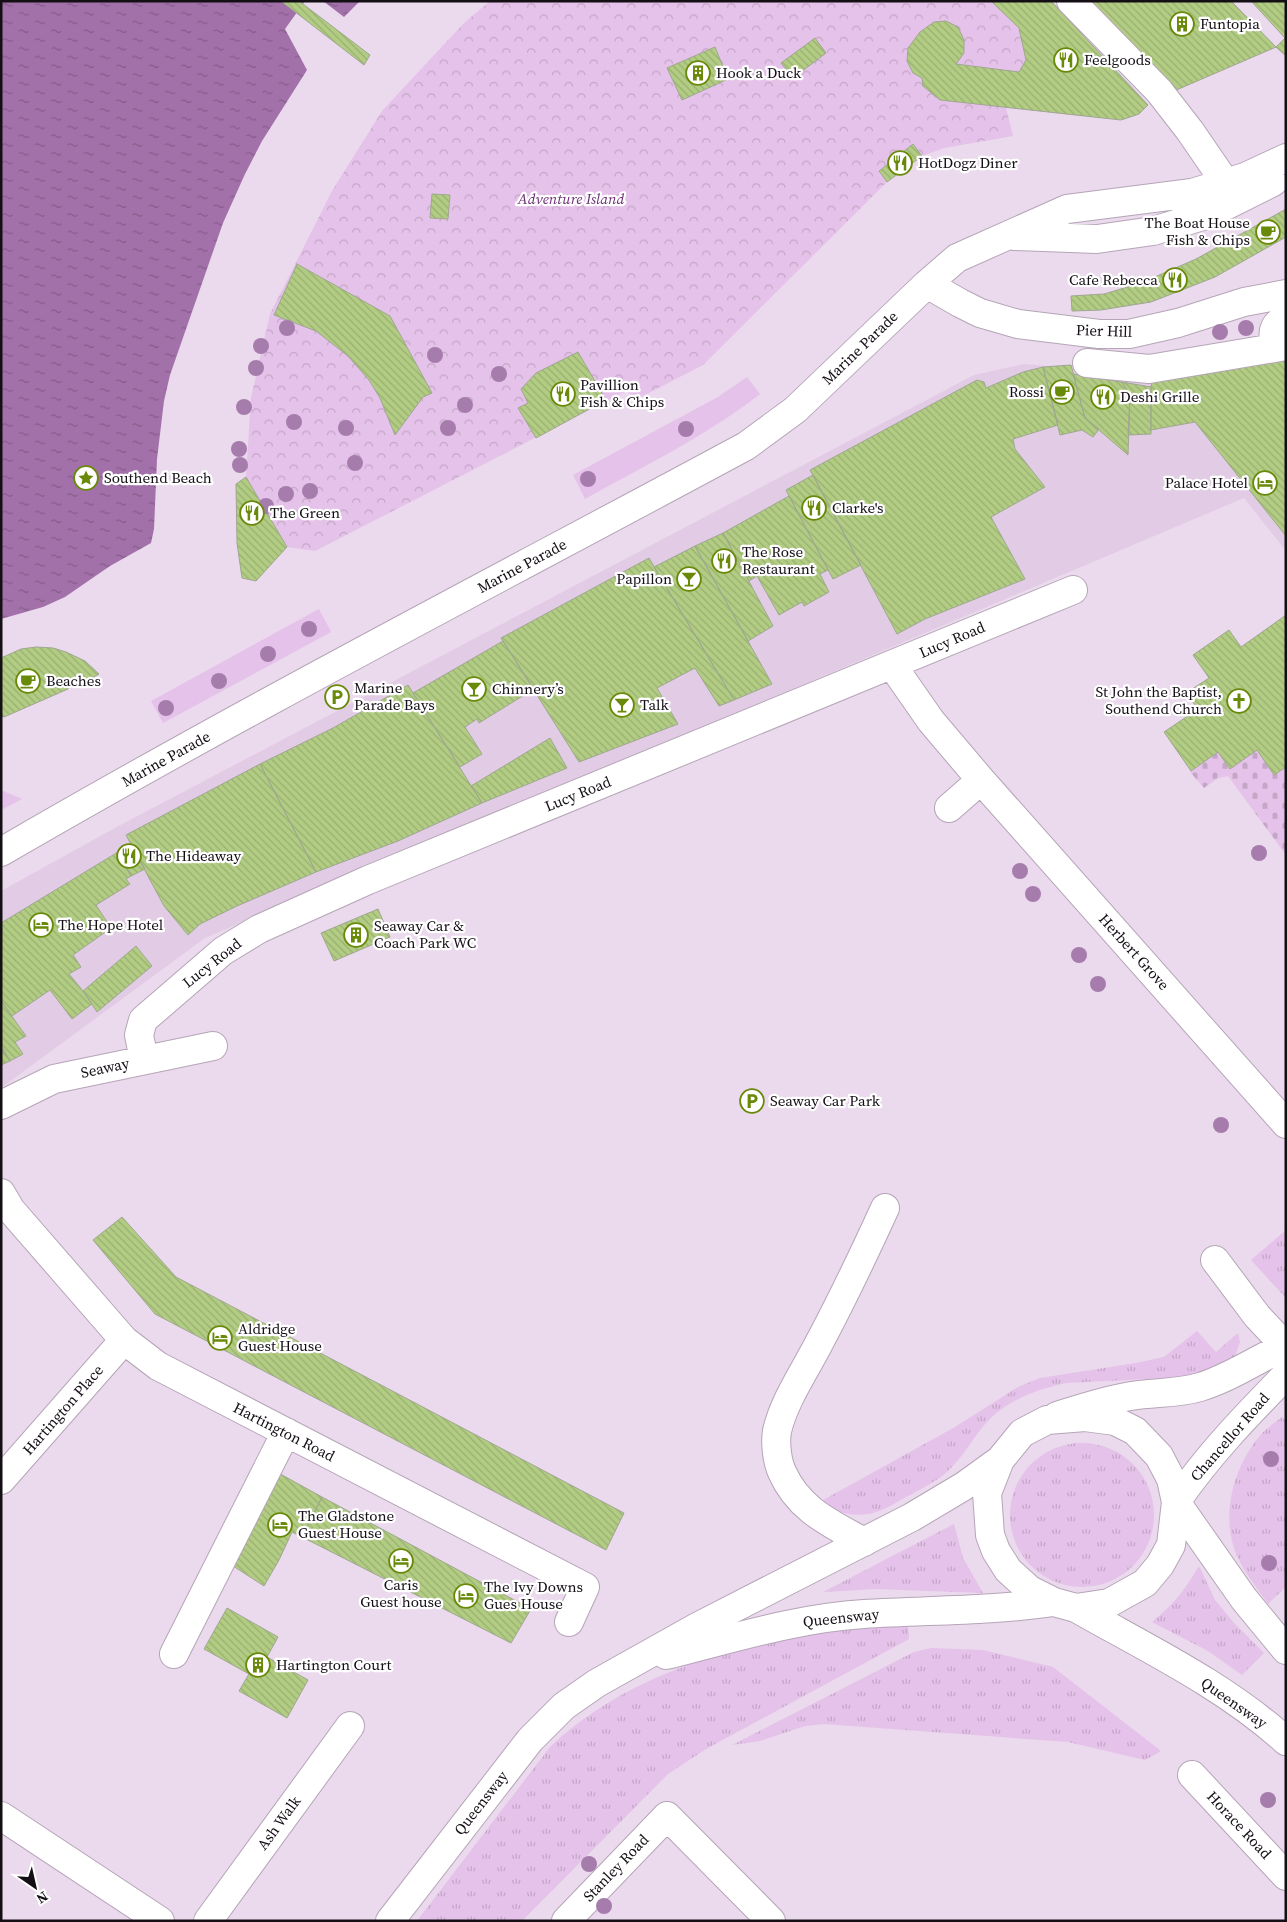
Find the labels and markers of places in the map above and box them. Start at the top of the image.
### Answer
building icon: Funtopia [1169,11,1195,37]
place label: Funtopia [1200,13,1260,34]
restaurant icon: Feelgoods [1053,47,1079,73]
place label: Feelgoods [1084,49,1151,70]
building icon: Hook a Duck [685,60,711,86]
place label: Hook a Duck [716,62,802,83]
restaurant icon: HotDogz Diner [887,150,913,176]
place label: HotDogz Diner [918,152,1018,173]
place label: The Boat House Fish & Chips [1145,212,1250,250]
cafe icon: The Boat House Fish & Chips [1255,219,1281,245]
restaurant icon: Cafe Rebecca [1162,267,1188,293]
place label: Cafe Rebecca [1069,269,1158,290]
place label: Pavillion Fish & Chips [580,374,664,412]
cafe icon: Rossi [1049,379,1075,405]
restaurant icon: Pavillion Fish & Chips [550,381,576,407]
place label: Rossi [1009,381,1044,402]
restaurant icon: Deshi Grille [1090,384,1116,410]
place label: Deshi Grille [1120,386,1200,407]
place icon: Southend Beach [73,465,99,491]
place label: Southend Beach [104,467,212,488]
hotel icon: Palace Hotel [1252,470,1278,496]
place label: Palace Hotel [1165,472,1249,493]
restaurant icon: Clarke's [801,495,827,521]
place label: Clarke's [832,497,884,518]
restaurant icon: The Green [239,500,265,526]
place label: The Green [270,502,340,523]
place label: The Rose Restaurant [742,541,815,579]
restaurant icon: The Rose Restaurant [711,548,737,574]
bar icon: Papillon [676,566,702,592]
place label: Papillon [616,568,672,589]
cafe icon: Beaches [15,668,41,694]
place label: Beaches [46,670,101,691]
bar icon: Chinnery’s [461,676,487,702]
place label: Marine Parade Bays [354,677,435,715]
place label: Chinnery’s [492,678,564,699]
place label: St John the Baptist, Southend Church [1095,681,1222,719]
parking icon: Marine Parade Bays [324,684,350,710]
church icon: St John the Baptist, Southend Church [1226,688,1252,714]
bar icon: Talk [609,692,635,718]
place label: Talk [640,694,670,715]
restaurant icon: The Hideaway [116,843,142,869]
place label: The Hideaway [146,845,242,866]
hotel icon: The Hope Hotel [28,912,54,938]
place label: The Hope Hotel [58,914,164,935]
place label: Seaway Car & Coach Park WC [374,915,476,953]
building icon: Seaway Car & Coach Park WC [343,922,369,948]
parking icon: Seaway Car Park [739,1088,765,1114]
place label: Seaway Car Park [770,1090,881,1111]
place label: Aldridge Guest House [238,1318,322,1356]
hotel icon: Aldridge Guest House [207,1325,233,1351]
place label: The Gladstone Guest House [298,1505,395,1543]
hotel icon: The Gladstone Guest House [267,1512,293,1538]
hotel icon: Caris Guest house [388,1548,414,1574]
place label: Caris Guest house [360,1574,442,1612]
place label: The Ivy Downs Gues House [484,1576,583,1614]
hotel icon: The Ivy Downs Gues House [453,1583,479,1609]
building icon: Hartington Court [245,1652,271,1678]
place label: Hartington Court [276,1654,392,1675]

